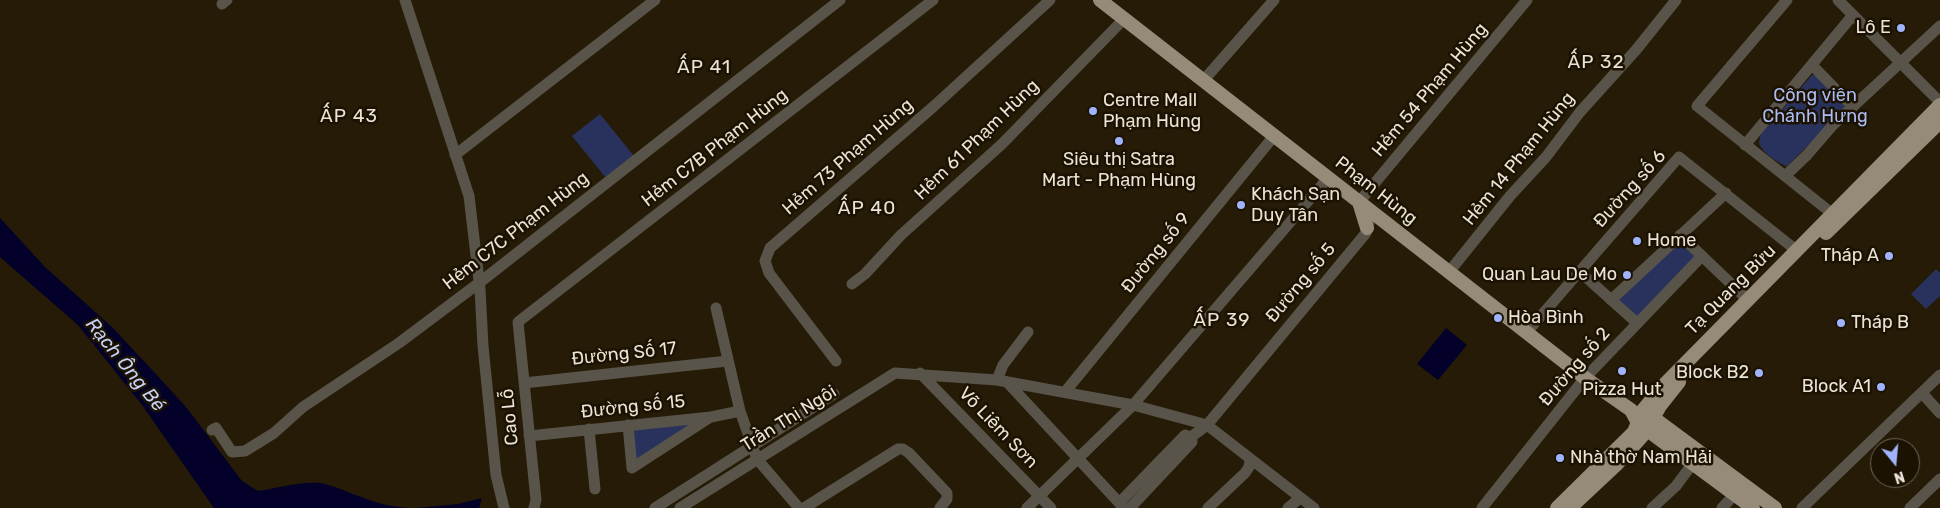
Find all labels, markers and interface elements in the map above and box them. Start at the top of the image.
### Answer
place label: Lô E [1855,17,1891,39]
street label: Hẻm 54 Phạm Hùng [1368,19,1492,161]
marker: Lô E [1895,22,1907,34]
district label: ẤP 32 [1567,52,1625,74]
district label: ẤP 41 [676,57,732,79]
street label: Hẻm 61 Phạm Hùng [910,75,1044,205]
street label: Hẻm C7B Phạm Hùng [638,84,792,212]
park label: Công viên Chánh Hưng [1762,85,1868,128]
street label: Hẻm 14 Phạm Hùng [1459,88,1579,230]
place label: Centre Mall Phạm Hùng [1103,90,1201,132]
street label: Hẻm 73 Phạm Hùng [778,94,918,220]
marker: Centre Mall Phạm Hùng [1087,105,1099,117]
district label: ẤP 43 [319,106,379,128]
marker: Siêu thị Satra Mart - Phạm Hùng [1113,135,1125,147]
street label: Đường số 6 [1589,146,1671,232]
place label: Siêu thị Satra Mart - Phạm Hùng [1042,149,1196,192]
street label: Phạm Hùng [1331,152,1421,230]
street label: Hẻm C7C Phạm Hùng [439,167,593,295]
place label: Khách Sạn Duy Tân [1251,184,1340,226]
district label: ẤP 40 [837,198,897,220]
marker: Khách Sạn Duy Tân [1235,199,1247,211]
street label: Đường số 9 [1117,208,1195,298]
place label: Home [1647,230,1696,252]
marker: Home [1631,235,1643,247]
street label: Đường số 5 [1262,239,1340,327]
street label: Tạ Quang Bửu [1681,240,1781,340]
place label: Tháp A [1821,245,1879,267]
marker: Tháp A [1883,250,1895,262]
place label: Quan Lau De Mo [1482,264,1617,286]
marker: Quan Lau De Mo [1621,269,1633,281]
place label: Hòa Bình [1508,307,1584,329]
district label: ẤP 39 [1193,310,1251,332]
marker: Hòa Bình [1492,312,1504,324]
place label: Tháp B [1851,312,1909,334]
water label: Rạch Ông Bé [80,314,170,416]
marker: Tháp B [1835,317,1847,329]
street label: Đường số 2 [1535,323,1615,411]
street label: Đường Số 17 [570,338,678,370]
place label: Block B2 [1676,362,1749,384]
marker: Pizza Hut [1616,365,1628,377]
marker: Block B2 [1753,367,1765,379]
place label: Block A1 [1802,376,1871,398]
place label: Pizza Hut [1582,379,1662,401]
street label: Trần Thị Ngôi [737,381,841,457]
marker: Block A1 [1875,381,1887,393]
street label: Võ Liêm Sơn [954,383,1042,473]
street label: Cao Lỗ [497,388,523,446]
street label: Đường số 15 [580,391,686,423]
north arrow [1870,438,1920,488]
place label: Nhà thờ Nam Hải [1570,447,1712,469]
marker: Nhà thờ Nam Hải [1554,452,1566,464]
text: N [1892,467,1907,486]

